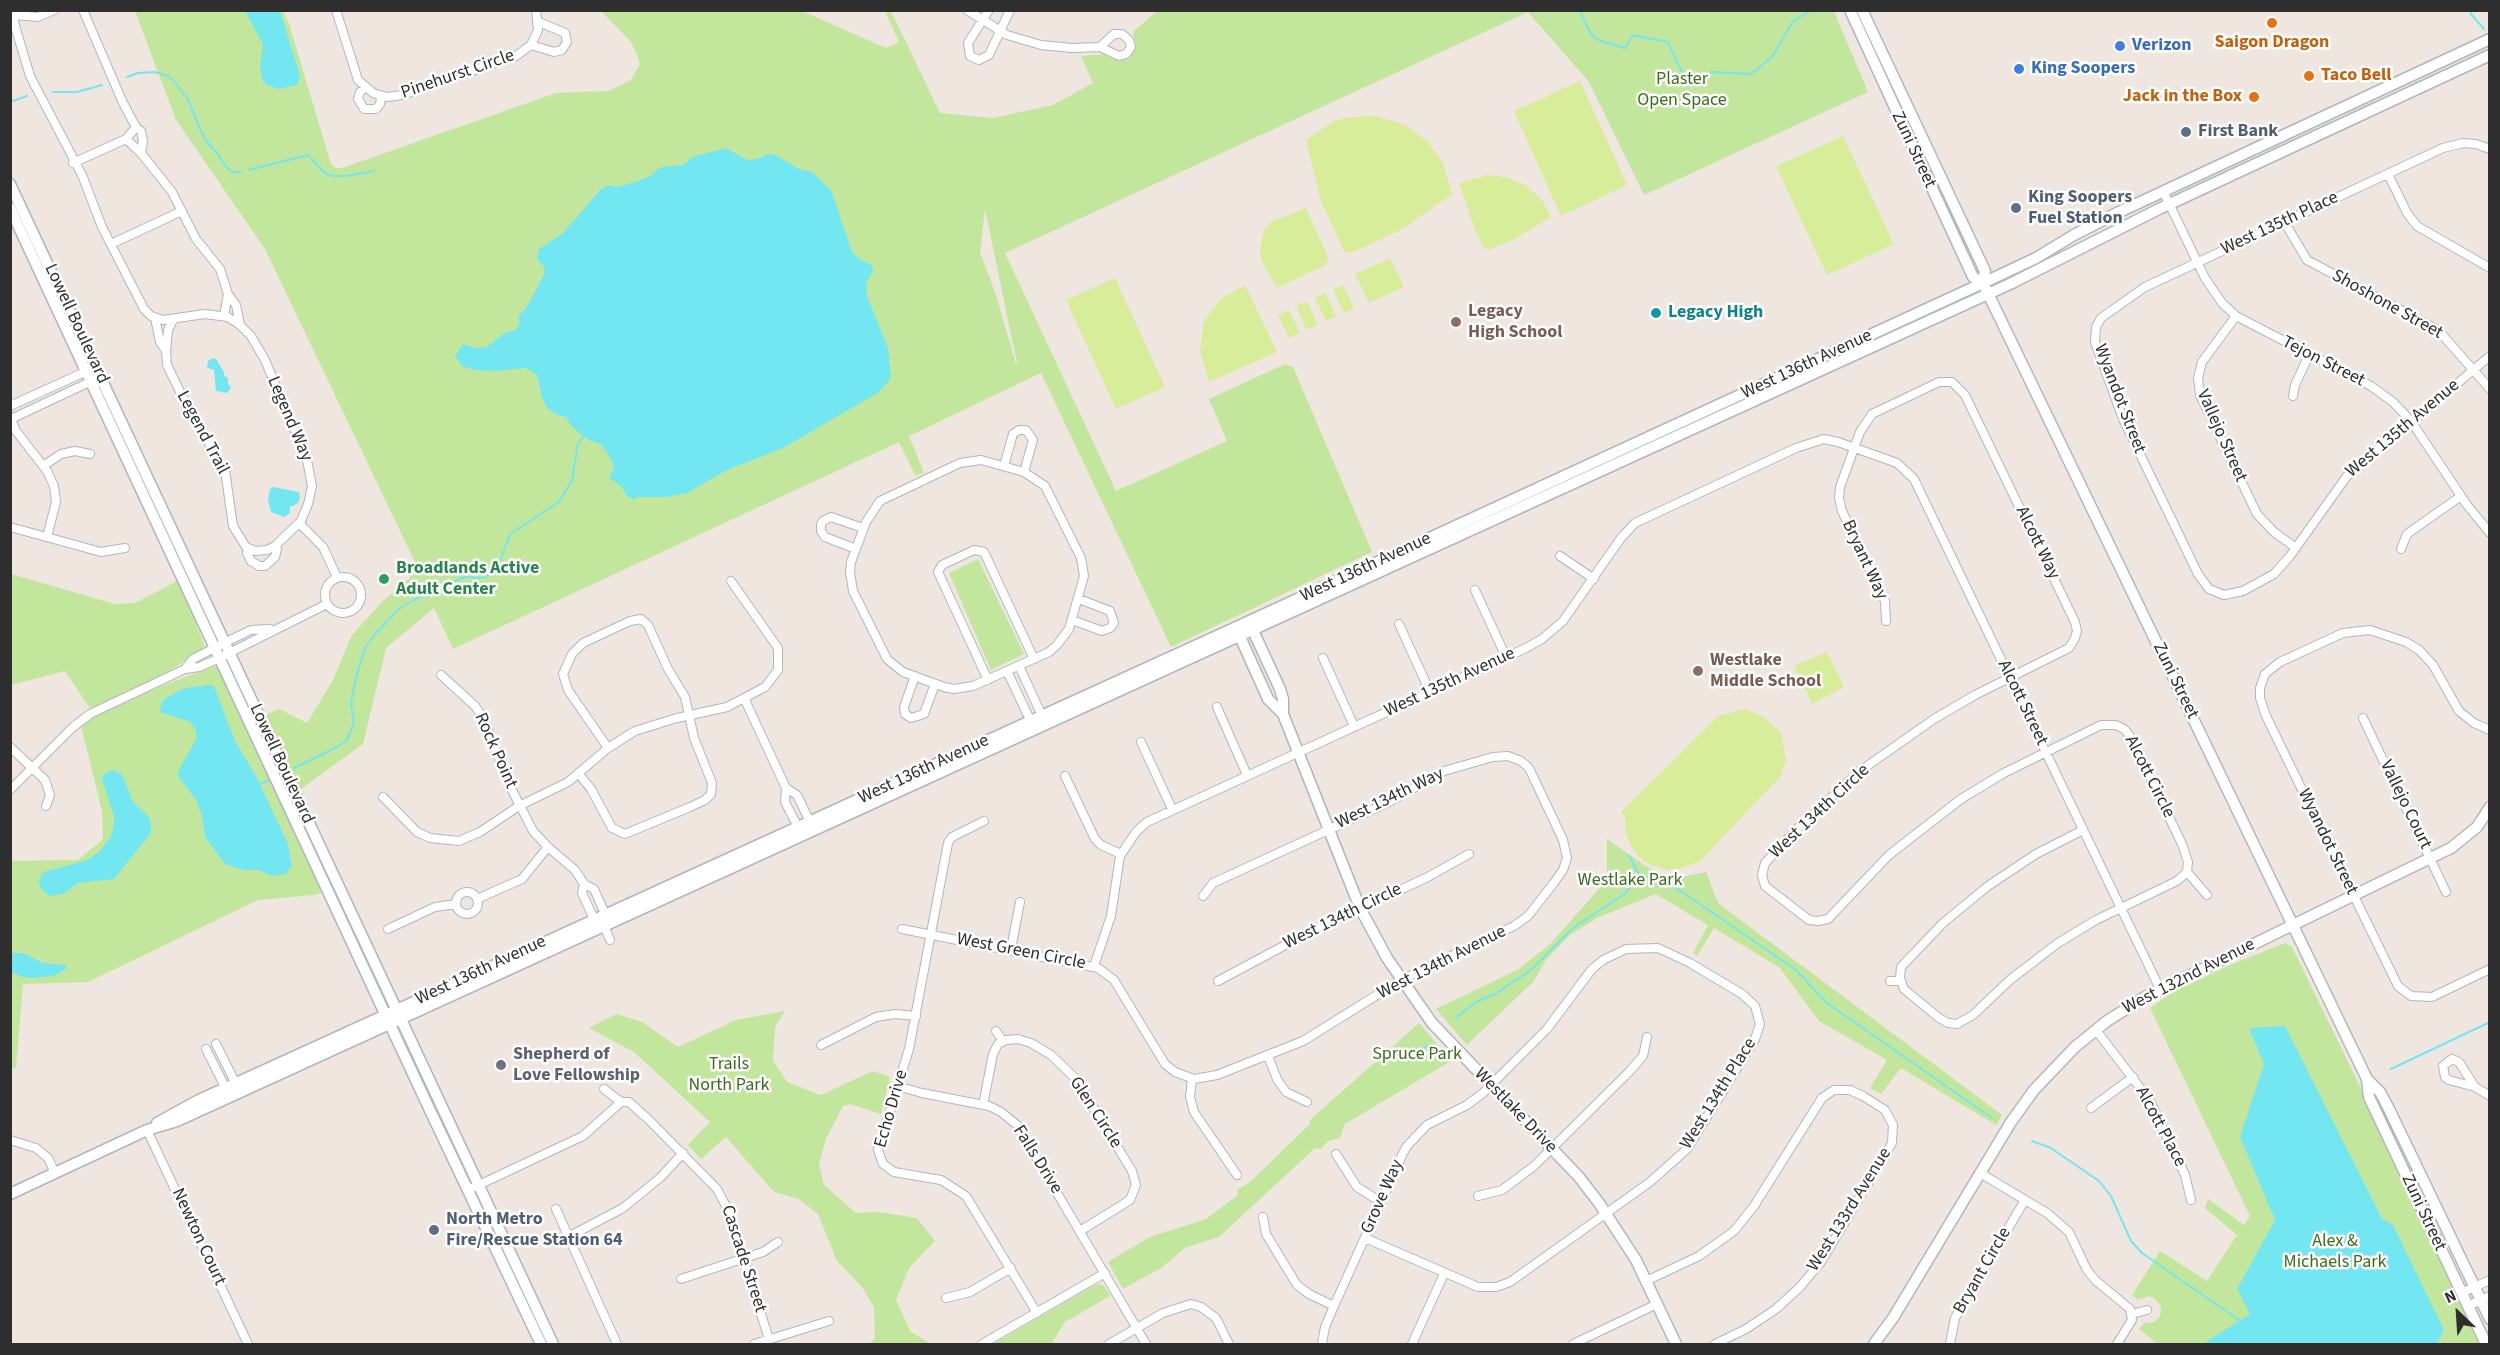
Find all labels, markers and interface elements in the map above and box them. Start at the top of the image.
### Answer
marker: Saigon Dragon [2265,16,2279,30]
place label: Saigon Dragon [2215,32,2329,54]
place label: Verizon [2132,35,2192,57]
marker: Verizon [2113,39,2127,53]
street label: Pinehurst Circle [398,45,518,105]
place label: King Soopers [2031,58,2135,80]
marker: King Soopers [2012,62,2026,76]
place label: Taco Bell [2321,65,2391,87]
park label: Plaster Open Space [1637,69,1727,112]
marker: Taco Bell [2302,69,2316,83]
place label: Jack in the Box [2123,86,2242,108]
marker: Jack in the Box [2247,90,2261,104]
street label: Zuni Street [1886,108,1940,192]
place label: First Bank [2198,121,2278,143]
marker: First Bank [2179,125,2193,139]
place label: King Soopers Fuel Station [2028,187,2132,230]
street label: West 135th Place [2218,187,2342,261]
marker: King Soopers Fuel Station [2009,201,2023,215]
street label: Lowell Boulevard [39,261,113,387]
street label: Shoshone Street [2328,266,2446,344]
place label: Legacy High School [1468,301,1562,344]
place label: Legacy High [1668,302,1763,324]
marker: Legacy High [1649,306,1663,320]
marker: Legacy High School [1449,315,1463,329]
street label: West 136th Avenue [1738,325,1876,405]
street label: Tejon Street [2278,332,2368,392]
street label: Wyandot Street [2088,341,2150,457]
street label: Legend Way [262,373,316,465]
street label: West 135th Avenue [2342,375,2464,483]
street label: Vallejo Street [2191,386,2251,486]
street label: Legend Trail [171,388,233,478]
street label: Alcott Way [2010,503,2064,583]
street label: Bryant Way [1836,517,1892,603]
street label: West 136th Avenue [1297,528,1435,608]
place label: Broadlands Active Adult Center [396,558,539,600]
marker: Broadlands Active Adult Center [377,572,391,586]
street label: Zuni Street [2147,639,2203,723]
street label: West 135th Avenue [1381,643,1519,723]
place label: Westlake Middle School [1710,650,1821,692]
street label: Alcott Street [1992,657,2052,749]
marker: Westlake Middle School [1691,664,1705,678]
street label: Lowell Boulevard [244,701,318,827]
street label: Rock Point [469,710,521,792]
street label: West 136th Avenue [855,730,993,810]
street label: Alcott Circle [2119,732,2179,822]
street label: Vallejo Court [2374,757,2436,853]
street label: West 134th Circle [1766,760,1874,864]
street label: West 134th Way [1332,764,1448,834]
street label: Wyandot Street [2292,785,2362,899]
park label: Westlake Park [1578,870,1682,892]
street label: West 134th Circle [1280,879,1406,955]
street label: West 134th Avenue [1374,921,1510,1005]
street label: West Green Circle [955,929,1087,975]
street label: West 136th Avenue [412,931,550,1011]
street label: West 132nd Avenue [2119,934,2259,1020]
street label: West 134th Place [1676,1034,1762,1154]
place label: Shepherd of Love Fellowship [513,1044,640,1086]
park label: Spruce Park [1372,1044,1462,1066]
park label: Trails North Park [689,1054,769,1096]
marker: Shepherd of Love Fellowship [494,1058,508,1072]
street label: Westlake Drive [1469,1064,1561,1158]
street label: Echo Drive [871,1068,913,1150]
street label: Glen Circle [1064,1073,1126,1153]
street label: Alcott Place [2130,1083,2190,1171]
street label: Falls Drive [1008,1122,1066,1198]
street label: West 133rd Avenue [1803,1144,1897,1276]
street label: Grove Way [1357,1156,1409,1238]
street label: Zuni Street [2396,1171,2450,1255]
street label: Newton Court [166,1185,230,1289]
street label: Cascade Street [715,1203,771,1315]
place label: North Metro Fire/Rescue Station 64 [446,1209,622,1252]
marker: North Metro Fire/Rescue Station 64 [427,1223,441,1237]
street label: Bryant Circle [1950,1224,2016,1318]
park label: Alex & Michaels Park [2284,1231,2386,1274]
north arrow [2428,1283,2488,1343]
text: N [2441,1284,2460,1309]

